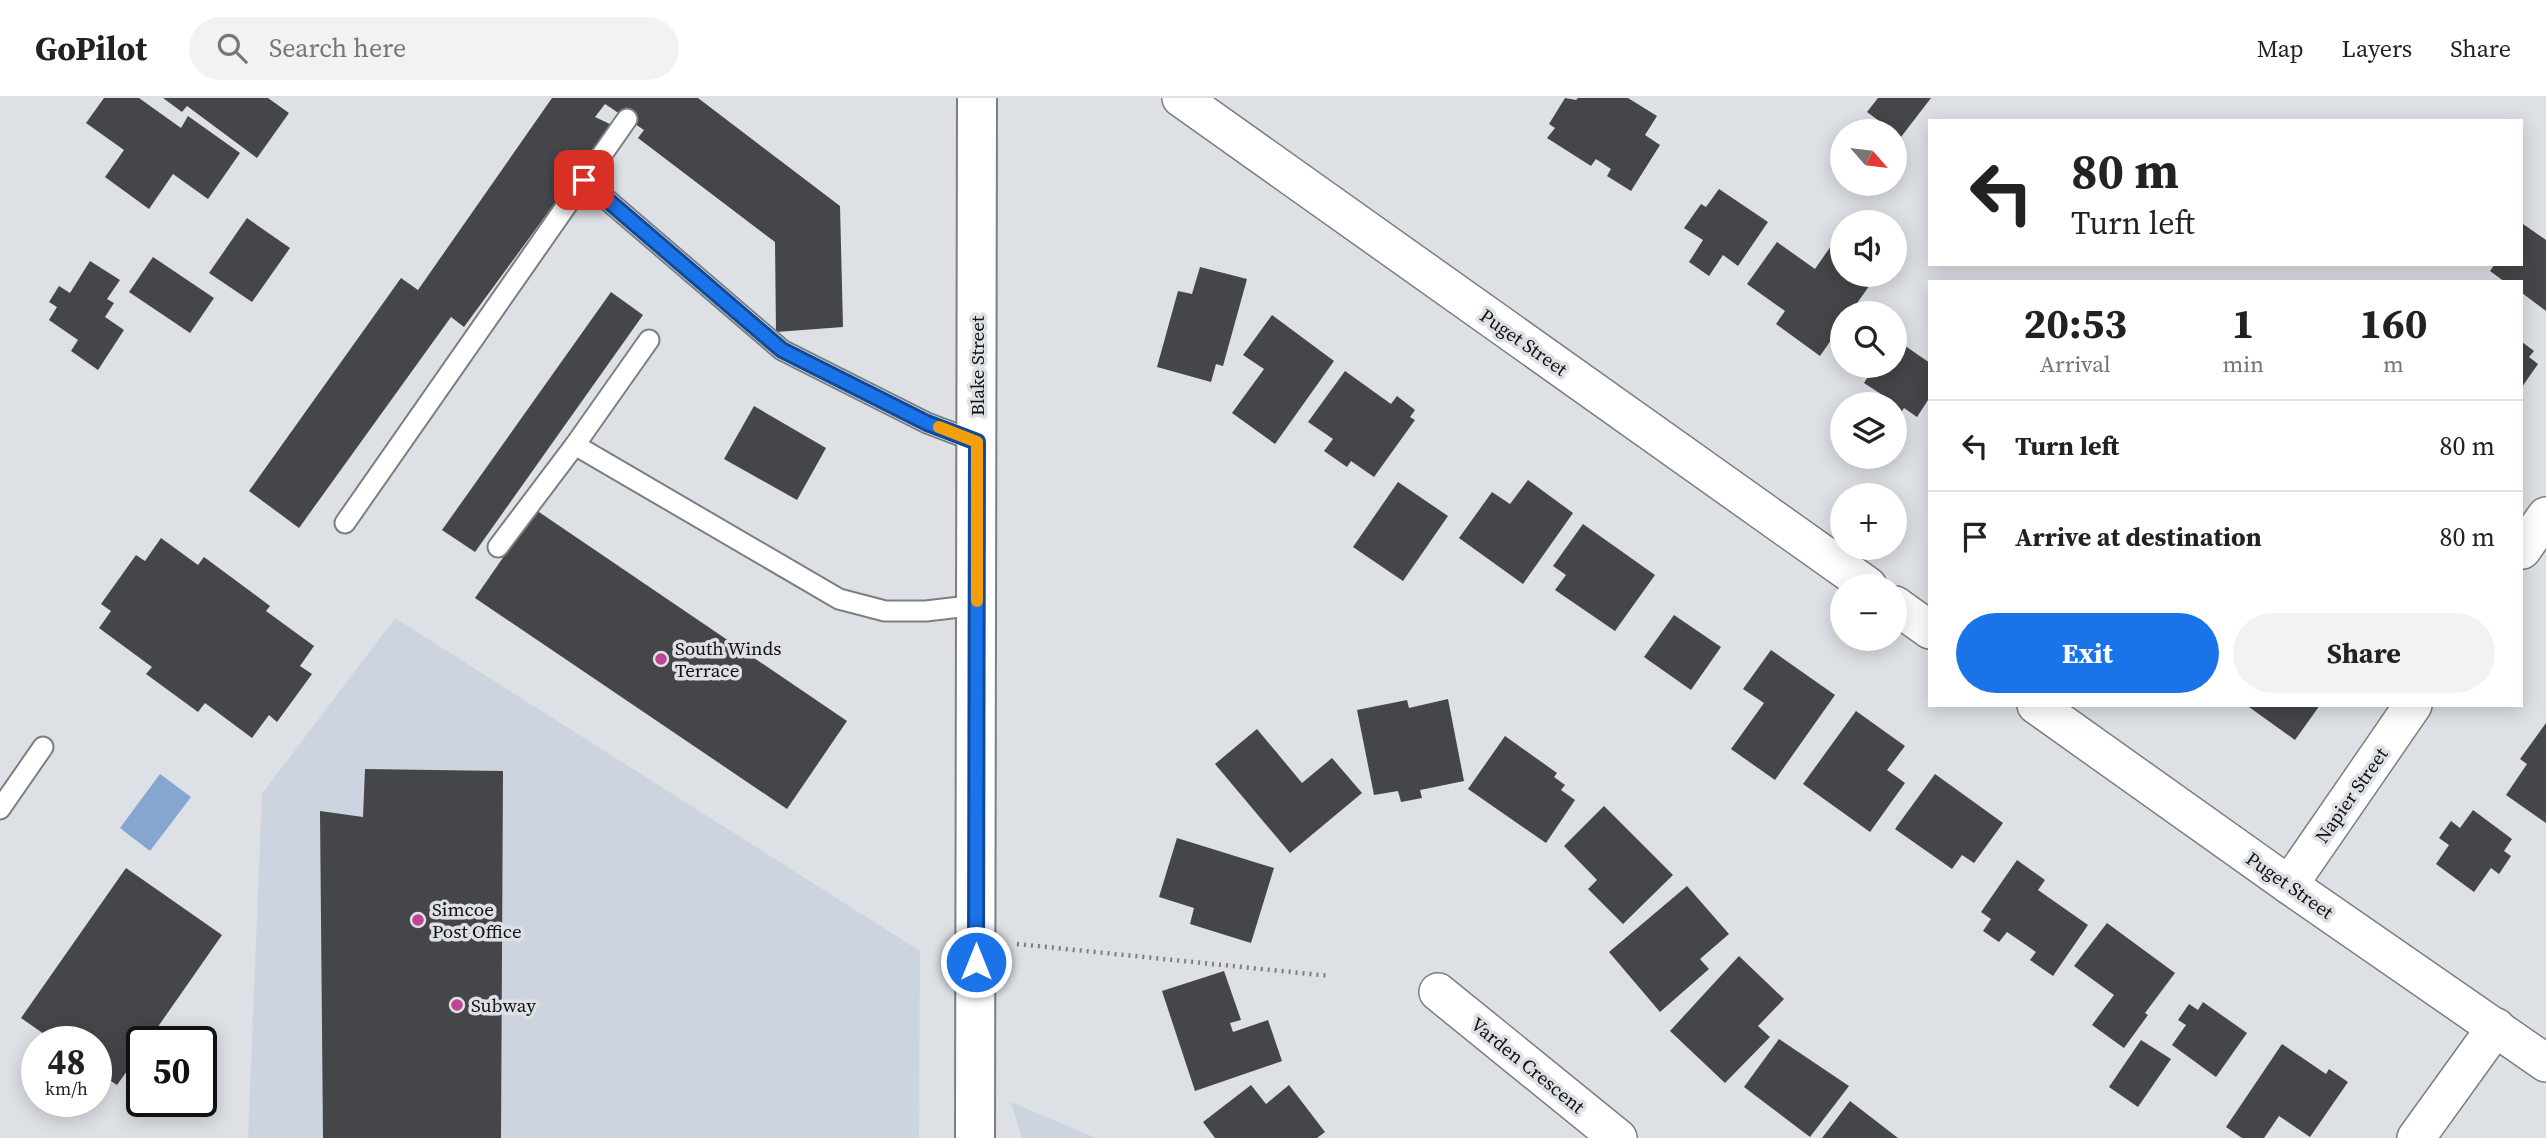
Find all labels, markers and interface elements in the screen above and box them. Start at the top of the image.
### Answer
search box [189,17,679,80]
text: GoPilot [35,26,147,71]
icon: search [213,29,251,67]
text: Search here [269,30,406,66]
text: Map [2257,32,2304,65]
text: Layers [2342,32,2412,65]
text: Share [2450,32,2511,65]
north arrow [1830,119,1908,196]
map controls [1830,119,1907,651]
text: 80 m [2071,137,2179,204]
icon: left [1956,147,2047,238]
pin [554,150,614,210]
icon: arrive [565,161,603,199]
text: Turn left [2071,201,2195,245]
button: sound [1830,210,1907,287]
text: 20:53 [2023,294,2127,352]
text: 1 [2232,294,2255,352]
text: 160 [2359,294,2428,352]
button: search [1830,301,1907,378]
street label: Puget Street [1475,302,1574,382]
street label: Blake Street [964,315,990,416]
text: Arrival [2040,348,2111,380]
text: min [2222,348,2264,380]
text: m [2383,348,2404,380]
button: layers [1830,392,1907,469]
icon: left [1956,427,1994,465]
text: Turn left [2015,428,2119,464]
text: 80 m [2440,428,2495,464]
button: + [1830,483,1907,560]
icon: arrive [1956,518,1994,556]
text: Arrive at destination [2015,519,2262,555]
text: 80 m [2440,519,2495,555]
button: − [1830,574,1907,651]
button: Exit [1956,613,2219,693]
button: Share [2233,613,2495,693]
place label: South Winds Terrace [675,635,782,683]
marker: South Winds Terrace [653,651,669,667]
street label: Napier Street [2309,741,2394,848]
street label: Puget Street [2241,845,2340,925]
place label: Simcoe Post Office [432,896,522,944]
marker: Simcoe Post Office [410,912,426,928]
position arrow [939,925,1013,999]
place label: Subway [471,992,536,1018]
marker: Subway [449,997,465,1013]
street label: Varden Crescent [1466,1011,1591,1119]
speed limit sign: 50 [126,1026,217,1117]
text: 48 [48,1038,85,1086]
text: km/h [45,1076,88,1101]

